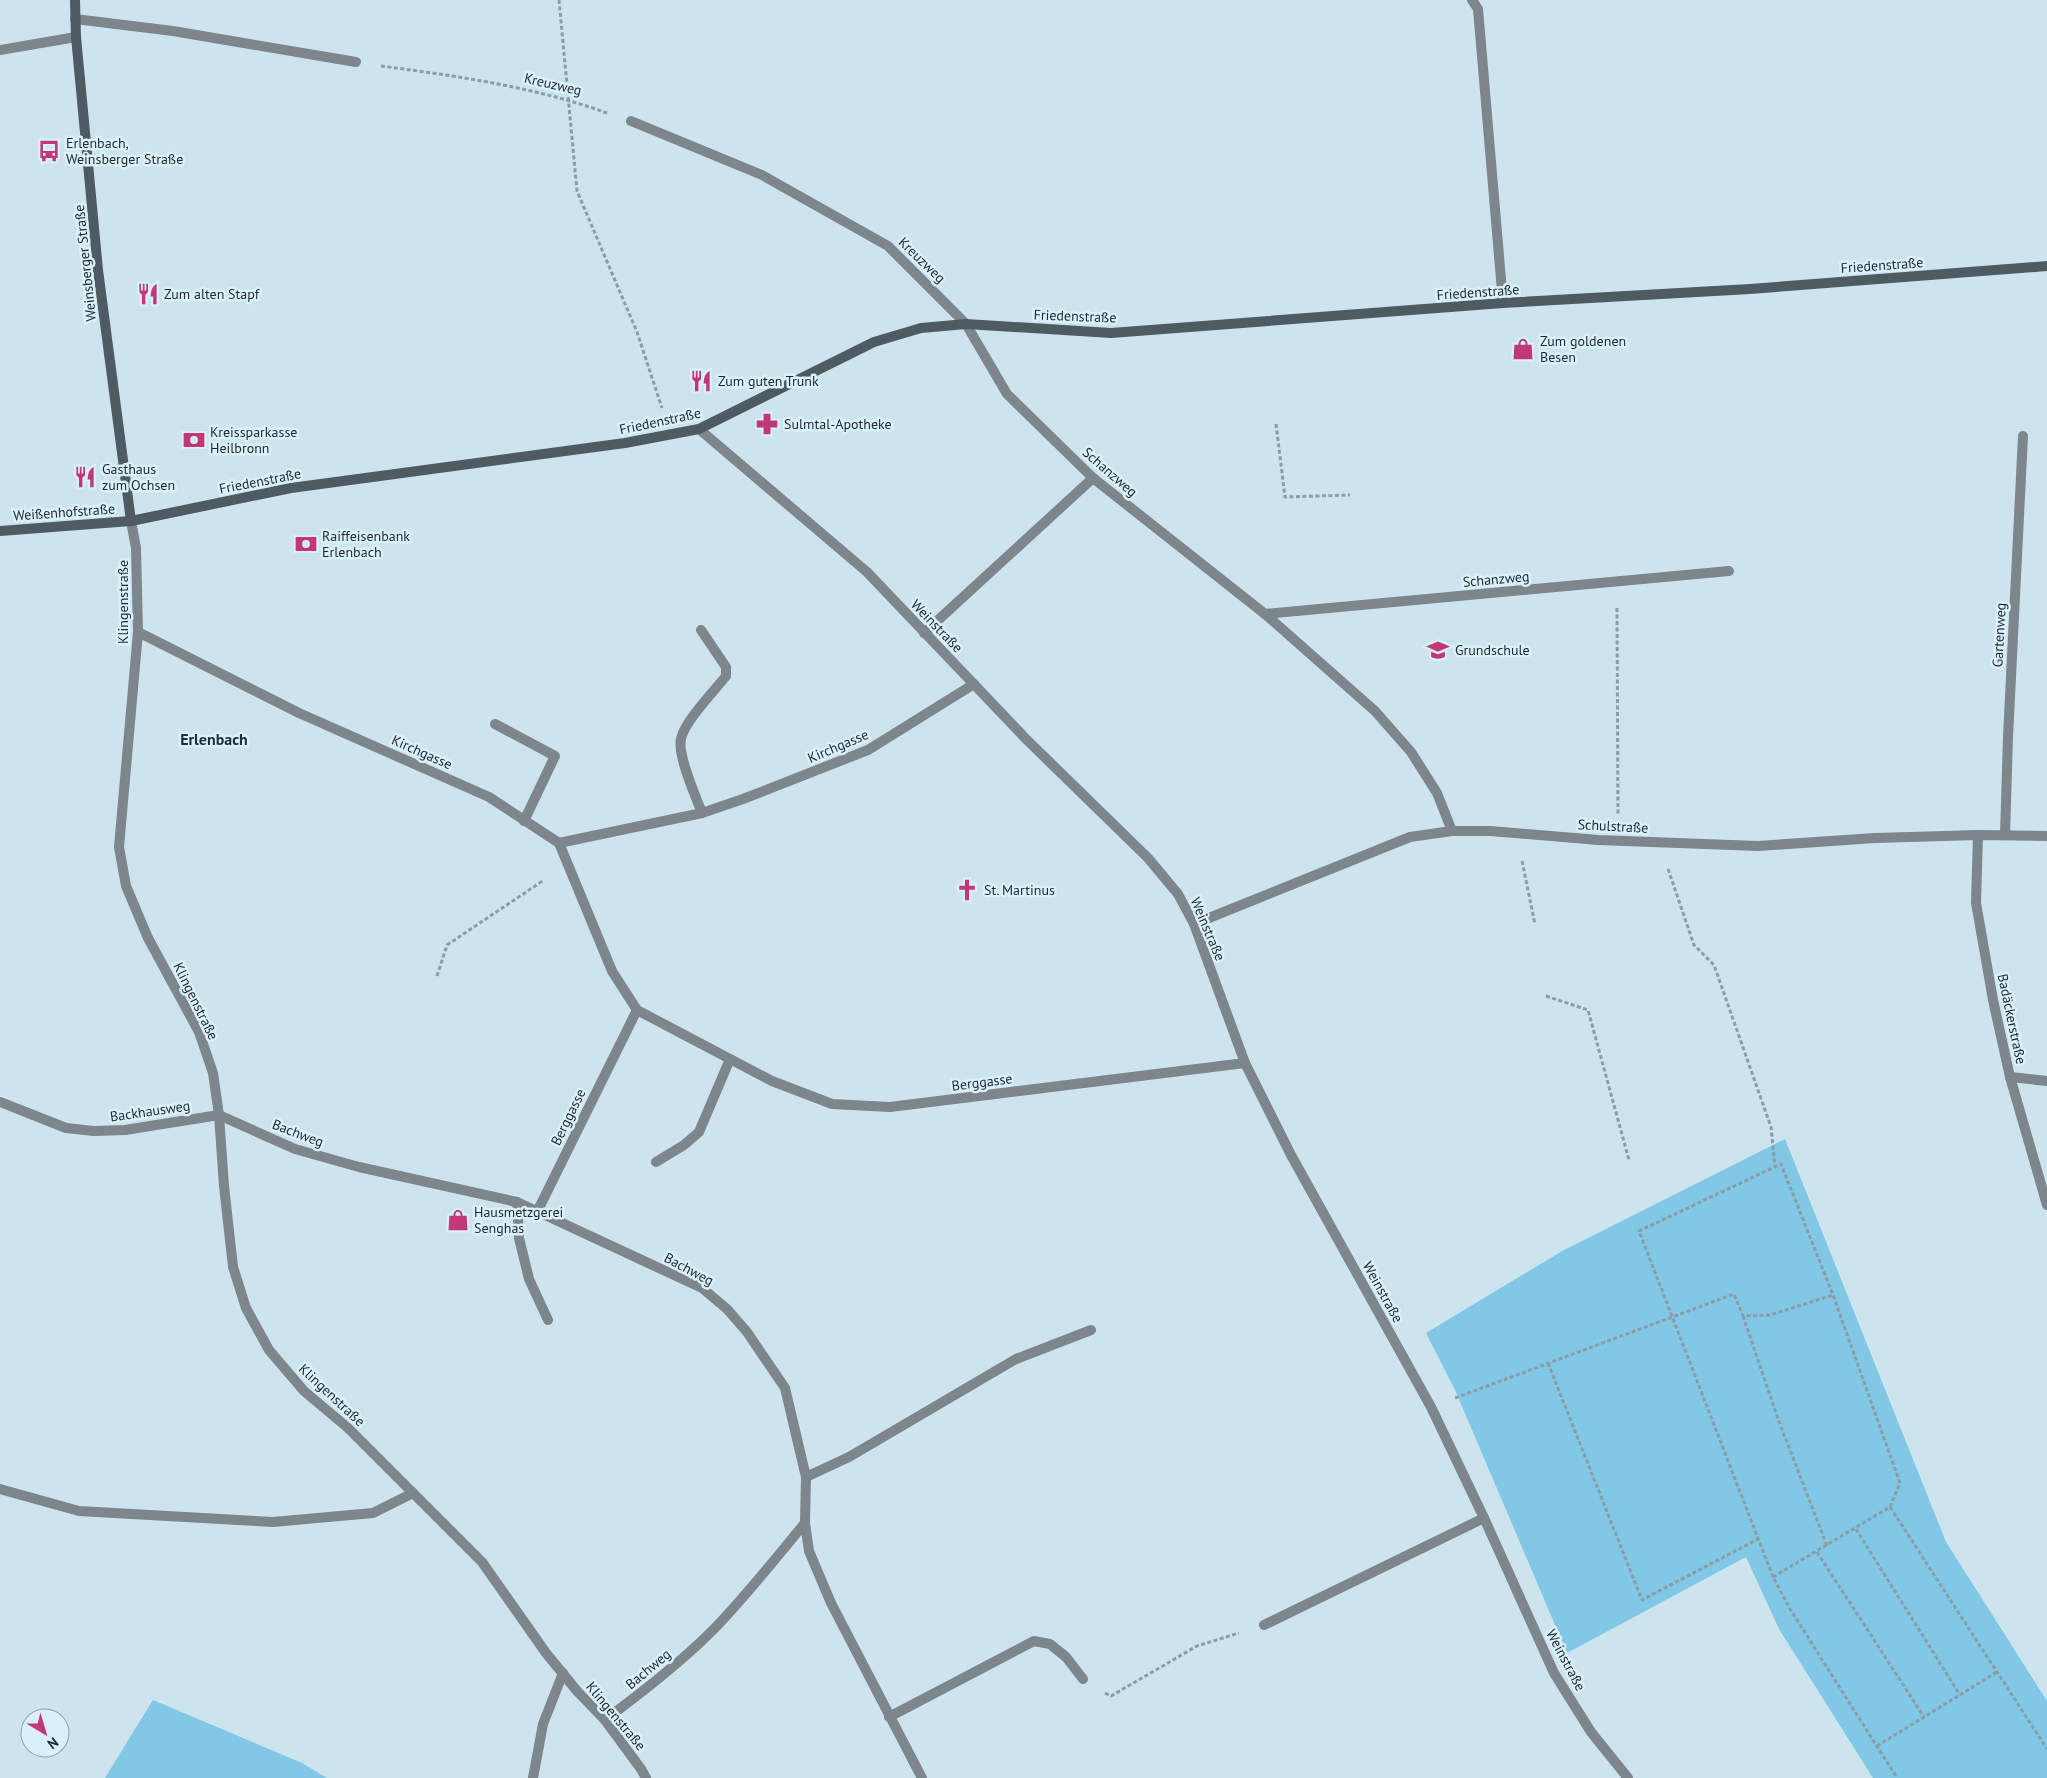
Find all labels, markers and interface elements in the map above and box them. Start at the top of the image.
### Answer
street label: Kreuzweg [523,69,583,99]
place label: Erlenbach, Weinsberger Straße [66,134,183,168]
bus stop icon: Erlenbach, Weinsberger Straße [36,138,62,164]
street label: Weinsberger Straße [70,204,100,322]
street label: Kreuzweg [895,233,949,287]
street label: Friedenstraße [1840,253,1924,277]
street label: Friedenstraße [1436,280,1520,304]
restaurant icon: Zum alten Stapf [135,281,161,307]
place label: Zum alten Stapf [164,285,260,303]
street label: Friedenstraße [1033,306,1117,326]
place label: Zum goldenen Besen [1540,332,1626,366]
shop icon: Zum goldenen Besen [1510,336,1536,362]
restaurant icon: Zum guten Trunk [688,368,714,394]
place label: Zum guten Trunk [718,372,819,390]
street label: Friedenstraße [618,404,702,438]
pharmacy icon: Sulmtal-Apotheke [754,411,780,437]
place label: Sulmtal-Apotheke [784,415,892,433]
place label: Kreissparkasse Heilbronn [210,423,297,457]
bank icon: Kreissparkasse Heilbronn [181,427,207,453]
street label: Schanzweg [1079,443,1141,501]
place label: Gasthaus zum Ochsen [102,460,175,494]
restaurant icon: Gasthaus zum Ochsen [72,464,98,490]
street label: Friedenstraße [218,464,302,498]
street label: Weißenhofstraße [12,499,116,525]
place label: Raiffeisenbank Erlenbach [322,527,410,561]
bank icon: Raiffeisenbank Erlenbach [293,531,319,557]
street label: Klingenstraße [114,560,132,644]
street label: Schanzweg [1462,567,1530,591]
street label: Weinstraße [907,596,967,656]
street label: Gartenweg [1988,602,2010,668]
school or university icon: Grundschule [1425,637,1451,663]
place label: Grundschule [1455,641,1530,659]
street label: Kirchgasse [805,725,871,767]
district label: Erlenbach [180,729,248,749]
street label: Kirchgasse [389,731,455,773]
street label: Schulstraße [1577,815,1649,837]
church icon: St. Martinus [954,877,980,903]
place label: St. Martinus [984,881,1055,899]
street label: Weinstraße [1187,895,1229,963]
street label: Klingenstraße [169,959,223,1043]
street label: Badäckerstraße [1994,972,2030,1066]
street label: Berggasse [951,1069,1013,1095]
street label: Berggasse [547,1086,589,1148]
street label: Backhausweg [109,1096,191,1126]
street label: Bachweg [270,1115,326,1151]
place label: Hausmetzgerei Senghas [474,1203,563,1237]
shop icon: Hausmetzgerei Senghas [445,1207,471,1233]
street label: Bachweg [661,1248,717,1290]
street label: Weinstraße [1359,1258,1407,1326]
street label: Klingenstraße [295,1360,369,1430]
street label: Weinstraße [1542,1626,1590,1694]
street label: Bachweg [622,1645,674,1693]
street label: Klingenstraße [582,1678,650,1754]
north arrow [20,1708,70,1758]
text: N [44,1733,62,1753]

